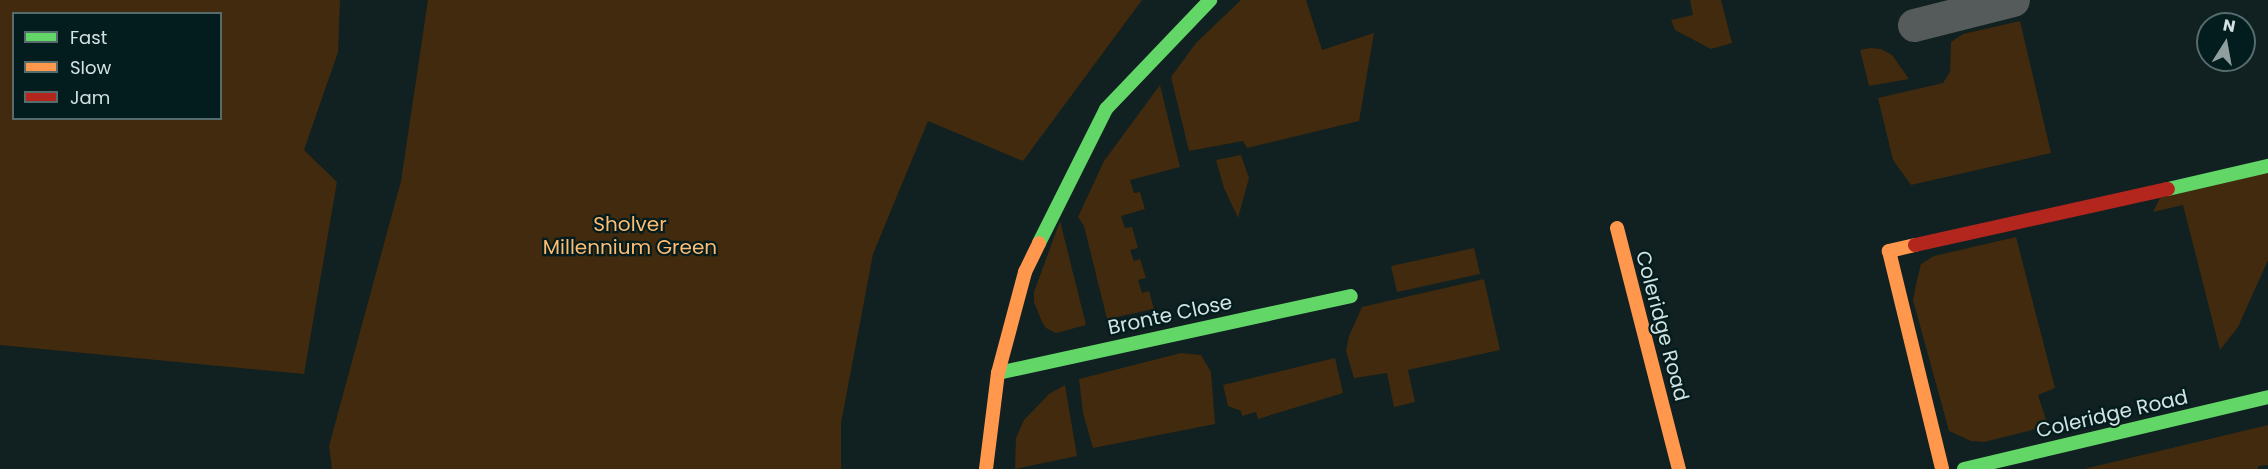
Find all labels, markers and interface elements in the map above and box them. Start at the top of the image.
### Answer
legend [12,12,222,120]
north arrow [2196,12,2256,72]
text: N [2221,13,2237,38]
text: Fast [70,25,107,50]
text: Slow [70,55,111,80]
text: Jam [70,85,110,110]
park label: Sholver Millennium Green [543,212,717,259]
street label: Coleridge Road [1630,248,1694,404]
street label: Bronte Close [1106,290,1234,340]
street label: Coleridge Road [2034,385,2190,443]

